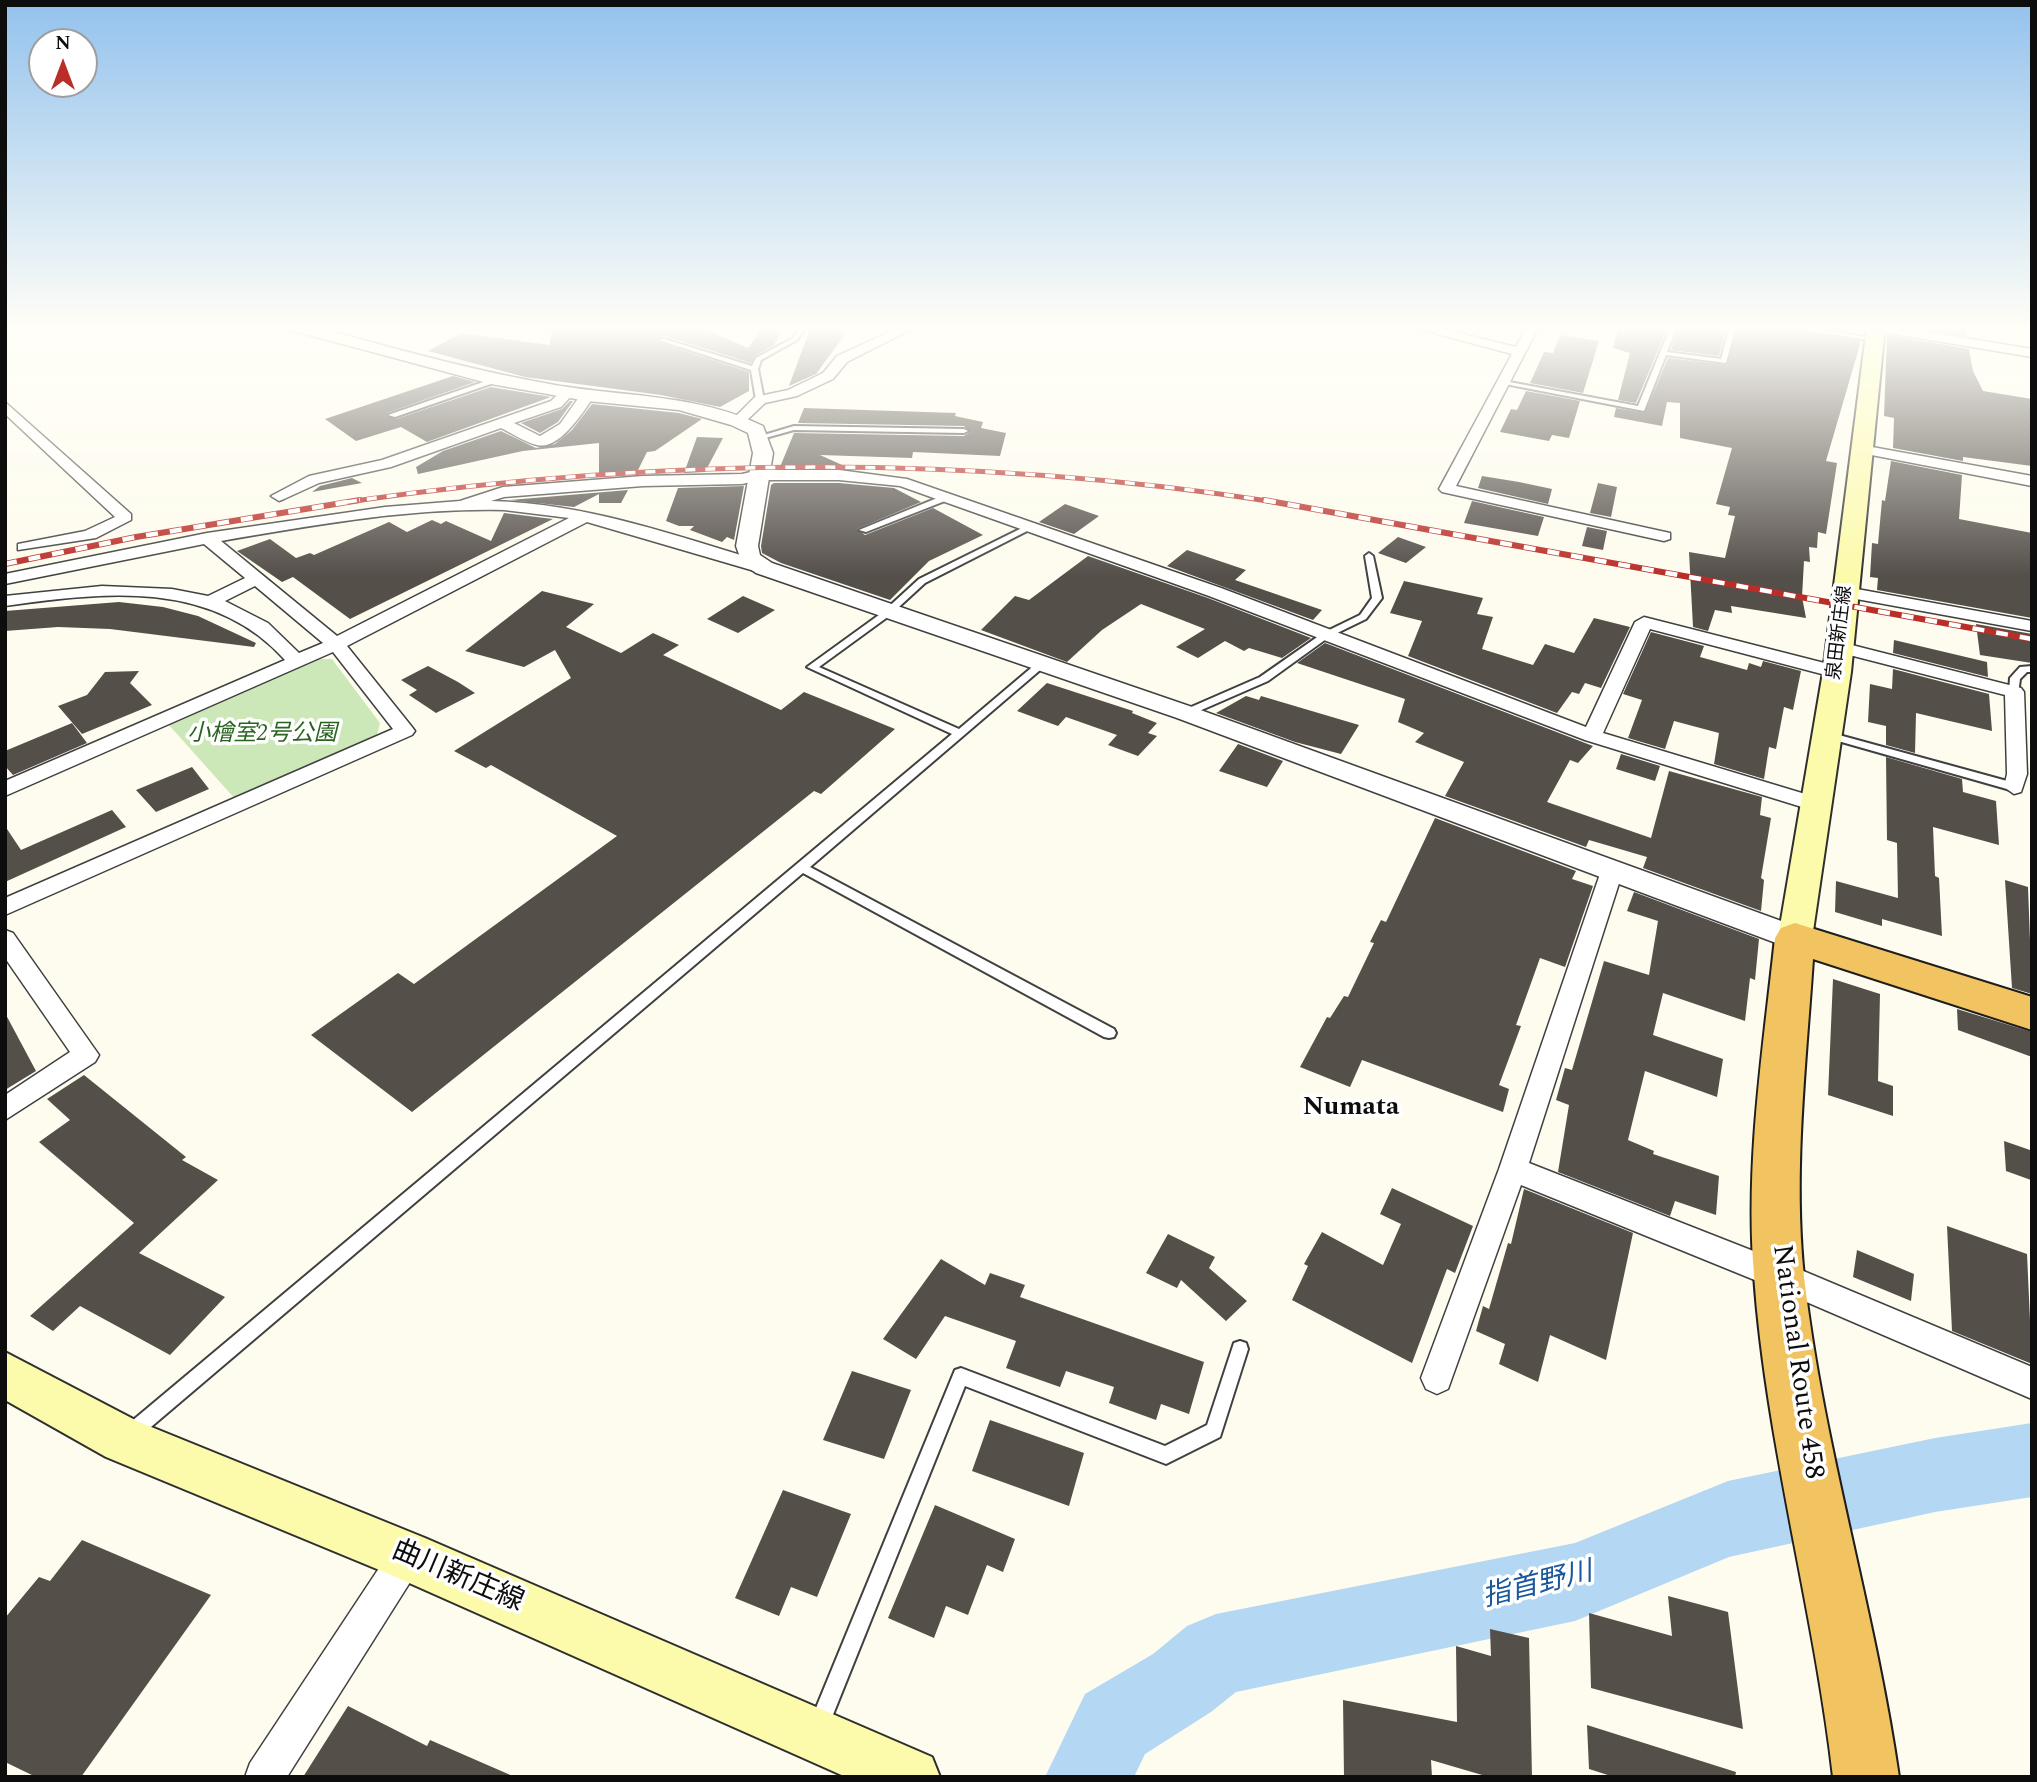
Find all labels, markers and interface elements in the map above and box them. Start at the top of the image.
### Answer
north arrow [28,28,98,98]
text: N [55,29,71,58]
street label: 泉田新庄線 [1824,584,1858,682]
park label: 小檜室2号公園 [187,721,337,749]
district label: Numata [1303,1093,1399,1125]
street label: National Route 458 [1763,1243,1829,1481]
street label: 曲川新庄線 [386,1535,528,1621]
water label: 指首野川 [1480,1557,1596,1617]

